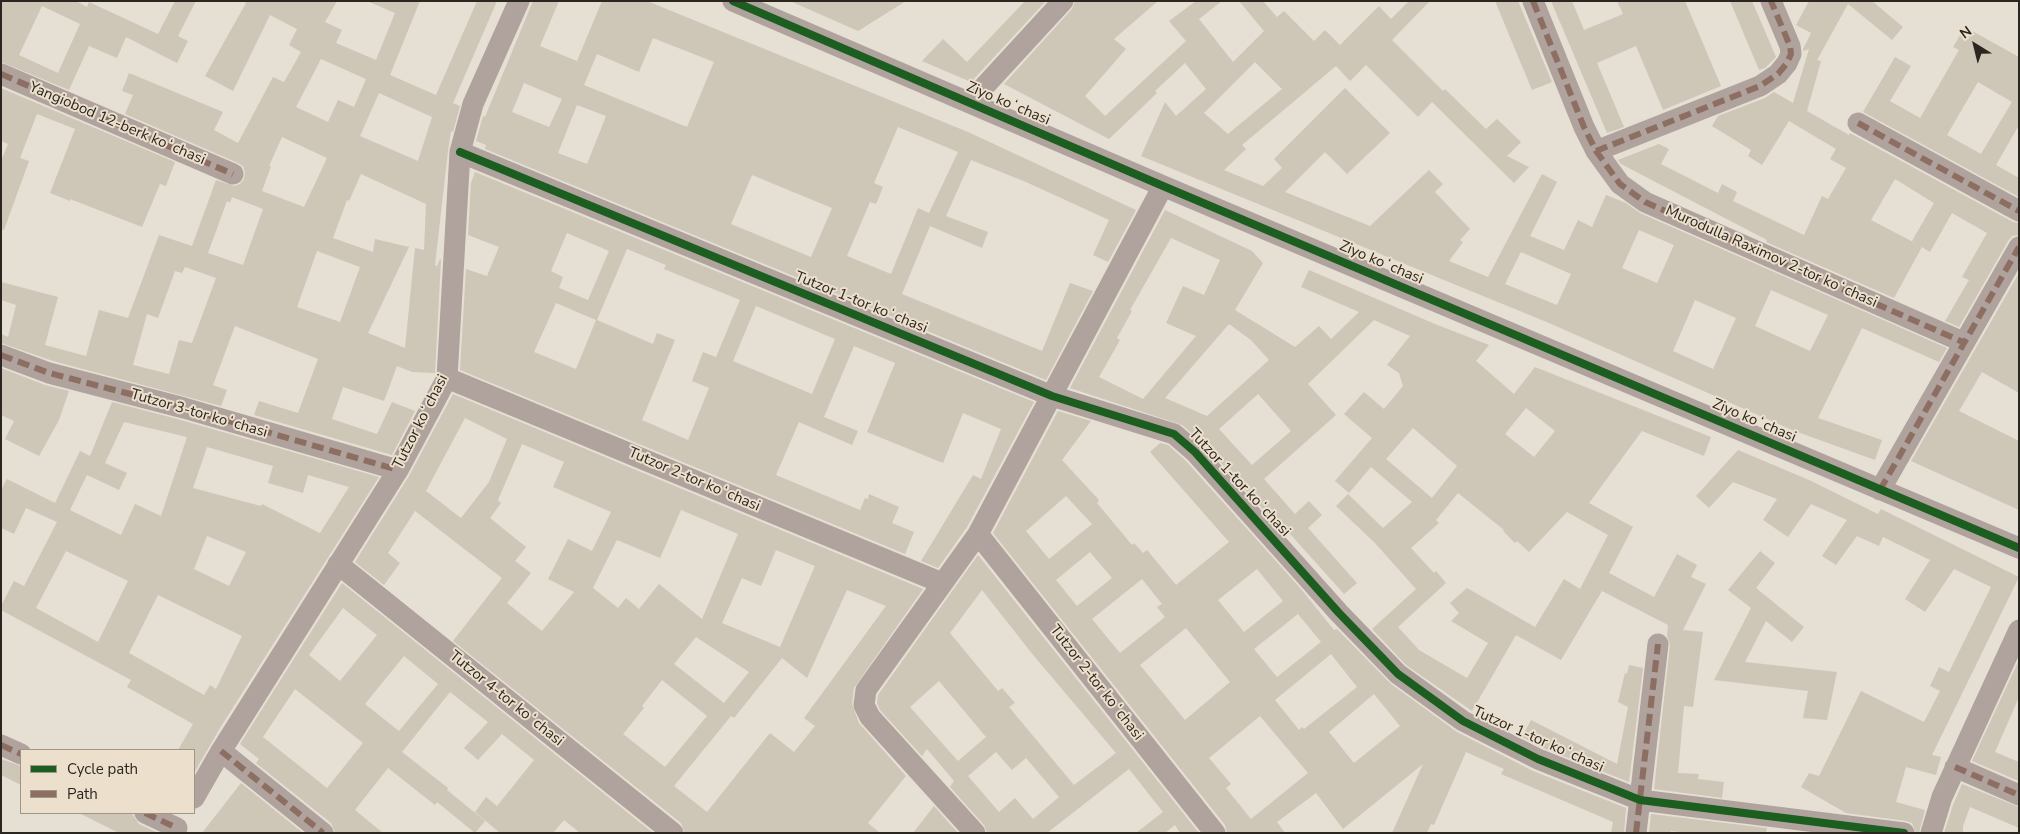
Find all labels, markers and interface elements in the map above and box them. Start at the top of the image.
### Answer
north arrow [1950,20,2000,70]
text: N [1956,22,1976,43]
street label: Ziyo koʻchasi [963,78,1053,130]
street label: Yangiobod 12-berk koʻchasi [26,79,208,169]
street label: Murodulla Raximov 2-tor koʻchasi [1662,202,1880,312]
street label: Ziyo koʻchasi [1336,237,1426,289]
street label: Tutzor 1-tor koʻchasi [792,268,930,338]
street label: Tutzor koʻchasi [390,372,452,472]
street label: Tutzor 3-tor koʻchasi [129,386,269,442]
street label: Ziyo koʻchasi [1709,395,1799,447]
street label: Tutzor 1-tor koʻchasi [1184,425,1294,541]
street label: Tutzor 2-tor koʻchasi [625,444,763,516]
street label: Tutzor 2-tor koʻchasi [1045,622,1147,744]
street label: Tutzor 4-tor koʻchasi [445,648,567,750]
street label: Tutzor 1-tor koʻchasi [1470,703,1606,777]
legend [20,749,195,814]
text: Cycle path [67,759,138,779]
text: Path [67,784,98,804]

